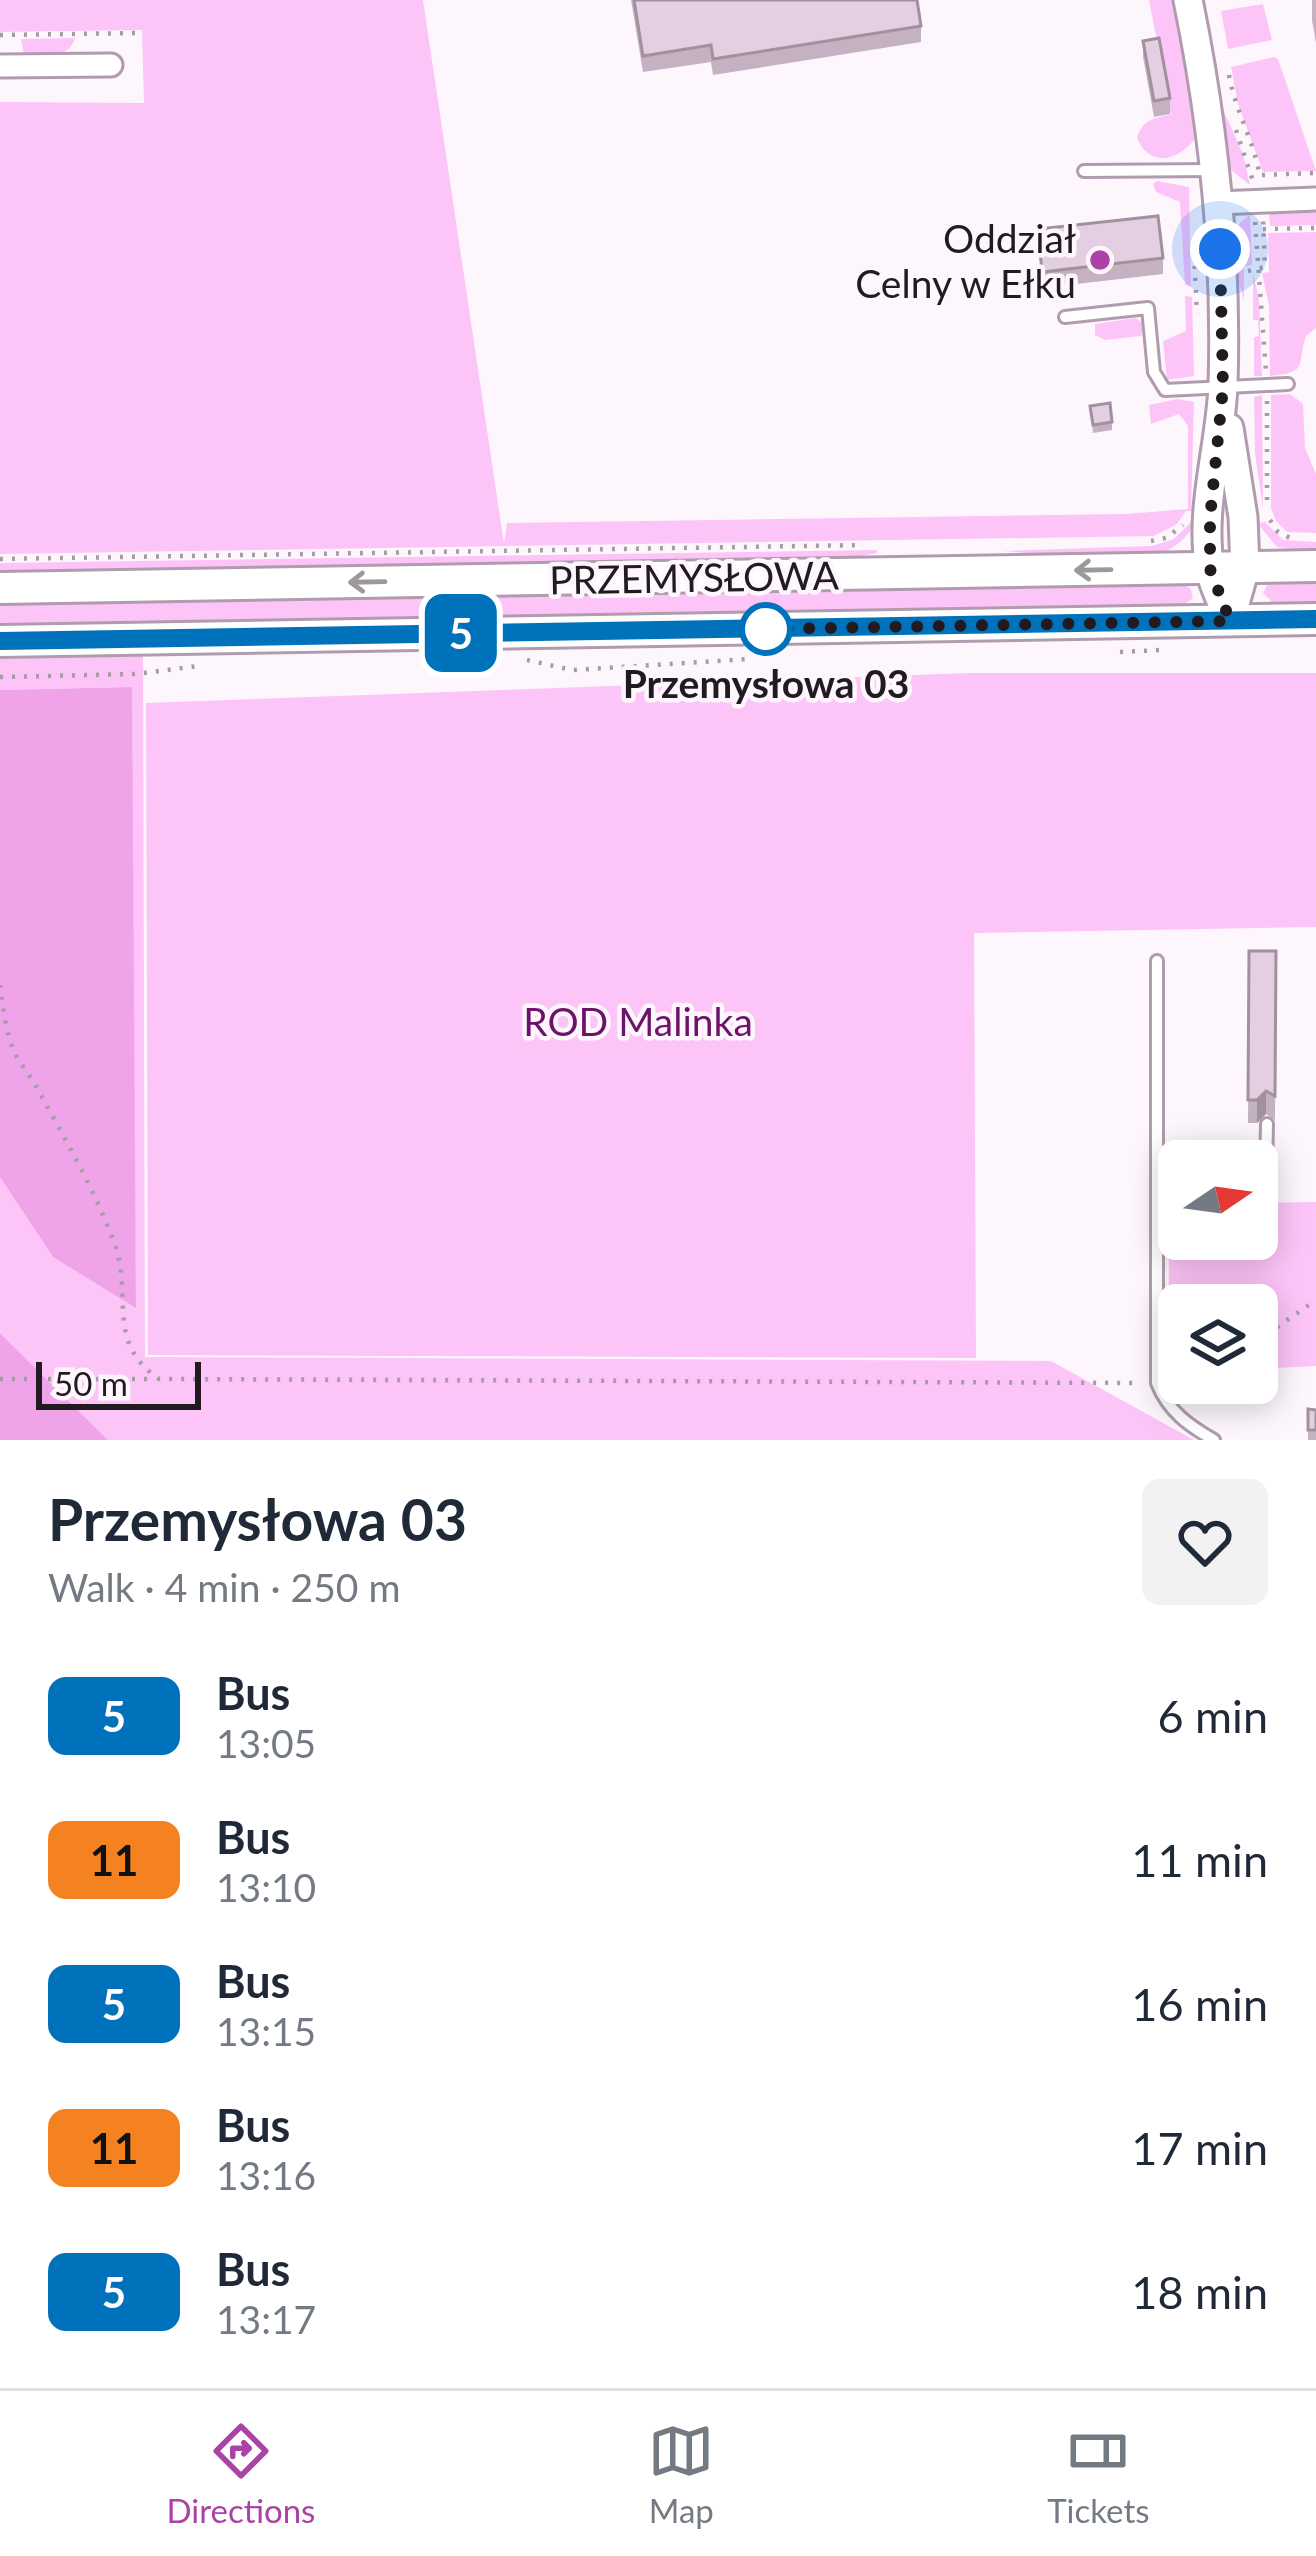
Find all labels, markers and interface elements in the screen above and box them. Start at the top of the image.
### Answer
place label: Oddział Celny w Ełku [855,215,1076,306]
your location [1190,219,1250,279]
marker: Oddział Celny w Ełku [1087,247,1113,273]
street label: PRZEMYSŁOWA [549,551,840,603]
one-way arrow [1074,559,1113,582]
one-way arrow [348,571,387,593]
line badge: 5 [422,594,500,672]
marker: Przemysłowa 03 [741,604,791,654]
text: 5 [449,608,473,658]
place label: Przemysłowa 03 [623,660,909,706]
park label: ROD Malinka [523,998,753,1044]
north arrow [1158,1140,1278,1260]
map controls [1158,1140,1278,1404]
button: layers [1158,1284,1278,1404]
scale bar [36,1356,201,1409]
text: 50 m [54,1363,128,1403]
button: heart [1142,1479,1268,1605]
text: Przemysłowa 03 [48,1485,467,1553]
text: Walk · 4 min · 250 m [48,1564,401,1610]
text: Bus [216,1666,290,1720]
text: 6 min [1157,1689,1268,1743]
text: 5 [102,1691,126,1741]
text: 13:05 [216,1720,316,1766]
text: Bus [216,1810,290,1864]
text: 11 min [1131,1833,1268,1887]
text: 11 [90,1835,138,1885]
text: 13:10 [216,1864,316,1910]
text: Bus [216,1954,290,2008]
text: 16 min [1131,1977,1268,2031]
text: 5 [102,1979,126,2029]
text: 13:15 [216,2008,316,2054]
text: Bus [216,2098,290,2152]
text: 17 min [1131,2121,1268,2175]
text: 11 [90,2123,138,2173]
text: 13:16 [216,2152,316,2198]
text: Bus [216,2242,290,2296]
text: 18 min [1131,2265,1268,2319]
text: 5 [102,2267,126,2317]
text: 13:17 [216,2296,316,2342]
tab: Directions [166,2418,315,2530]
tab: Map [648,2418,714,2530]
tab: Tickets [1047,2418,1150,2530]

